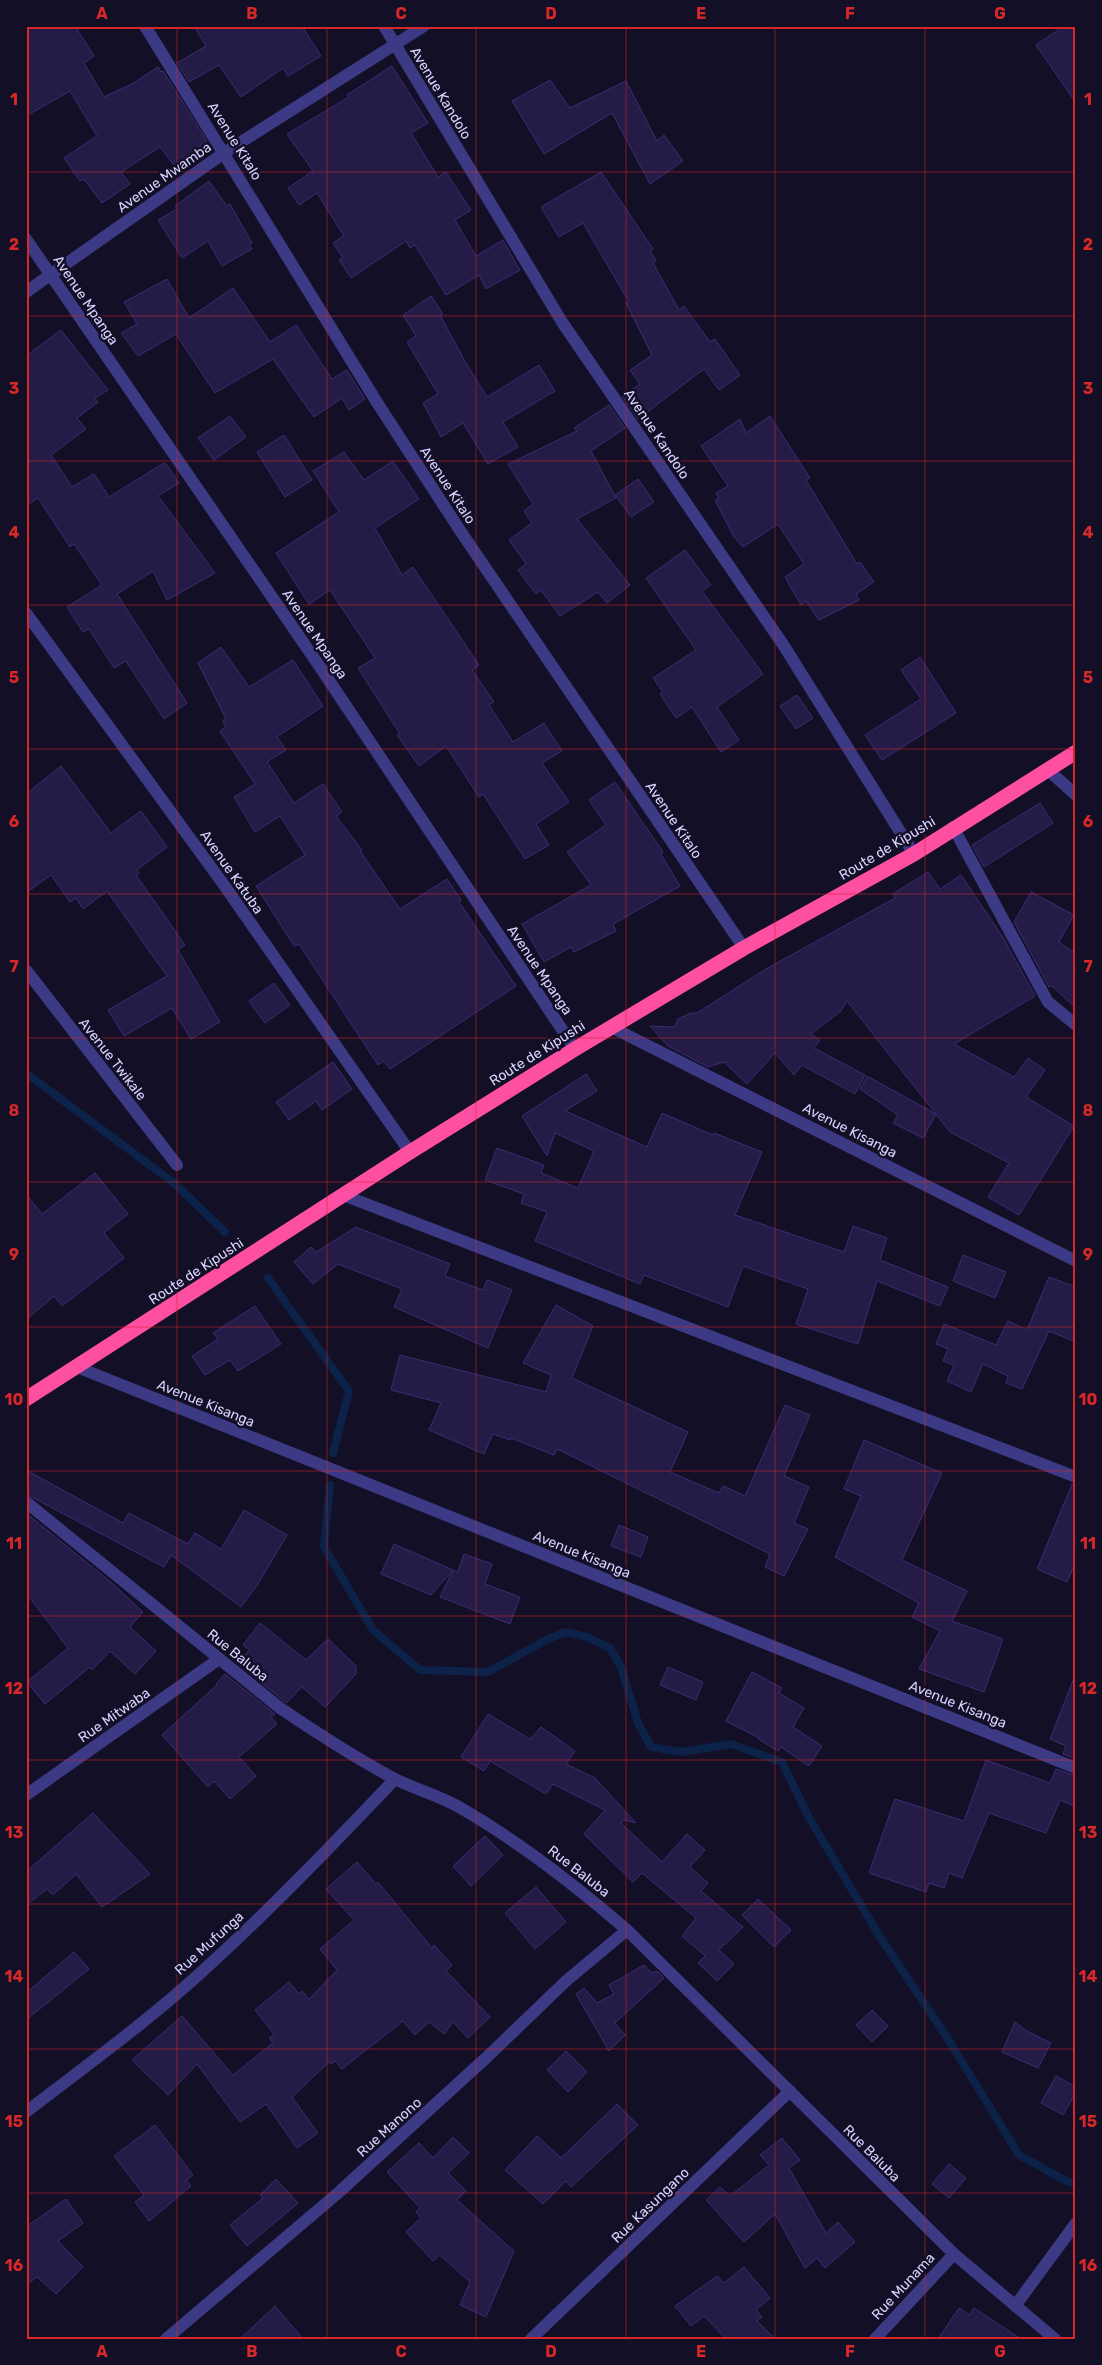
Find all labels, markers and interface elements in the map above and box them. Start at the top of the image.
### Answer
text: A [96,4,108,23]
text: B [246,4,258,23]
text: C [395,4,407,23]
text: D [545,4,557,23]
text: E [696,4,706,23]
text: F [845,4,855,23]
text: G [994,4,1006,23]
street label: Avenue Kandolo [406,44,475,143]
text: 1 [10,90,18,109]
text: 1 [1084,90,1092,109]
street label: Avenue Kitalo [204,99,265,183]
street label: Avenue Mwamba [114,139,215,216]
text: 2 [9,235,19,254]
text: 2 [1083,235,1093,254]
street label: Avenue Mpanga [49,252,122,348]
text: 3 [9,379,19,398]
text: 3 [1083,379,1093,398]
street label: Avenue Kandolo [620,386,693,482]
street label: Avenue Kitalo [416,443,479,527]
text: 4 [9,523,20,542]
text: 4 [1083,523,1094,542]
street label: Avenue Mpanga [278,586,351,682]
text: 5 [9,668,19,687]
text: 5 [1083,668,1093,687]
street label: Avenue Kitalo [642,779,705,862]
text: 6 [9,812,19,831]
text: 6 [1083,812,1093,831]
street label: Route de Kipushi [836,813,939,884]
street label: Avenue Katuba [196,827,267,917]
street label: Avenue Mpanga [503,922,576,1018]
text: 7 [9,957,19,976]
text: 7 [1083,957,1093,976]
street label: Avenue Twikale [75,1015,150,1104]
street label: Route de Kipushi [486,1017,588,1090]
street label: Avenue Kisanga [800,1099,900,1162]
text: 8 [9,1101,20,1120]
text: 8 [1083,1101,1094,1120]
street label: Route de Kipushi [146,1234,247,1308]
text: 9 [9,1245,19,1264]
text: 9 [1083,1245,1093,1264]
street label: Avenue Kisanga [155,1376,257,1431]
text: 10 [5,1390,24,1409]
text: 10 [1079,1390,1098,1409]
street label: Avenue Kisanga [531,1527,633,1582]
text: 11 [6,1534,22,1553]
text: 11 [1080,1534,1096,1553]
street label: Rue Baluba [204,1626,272,1685]
street label: Avenue Kisanga [907,1677,1009,1732]
text: 12 [5,1679,23,1698]
text: 12 [1079,1679,1097,1698]
street label: Rue Mitwaba [75,1684,153,1746]
text: 13 [5,1823,23,1842]
text: 13 [1079,1823,1097,1842]
street label: Rue Baluba [544,1842,613,1901]
street label: Rue Mufunga [171,1908,247,1979]
text: 14 [5,1967,24,1986]
text: 14 [1079,1967,1098,1986]
street label: Rue Manono [354,2094,425,2161]
text: 15 [5,2112,23,2131]
text: 15 [1079,2112,1097,2131]
street label: Rue Baluba [840,2121,904,2185]
street label: Rue Kasungano [608,2164,693,2247]
street label: Rue Munama [868,2250,939,2323]
text: 16 [5,2256,23,2275]
text: 16 [1079,2256,1097,2275]
text: A [96,2342,108,2361]
text: B [246,2342,258,2361]
text: C [395,2342,407,2361]
text: D [545,2342,557,2361]
text: E [696,2342,706,2361]
text: F [845,2342,855,2361]
text: G [994,2342,1006,2361]

